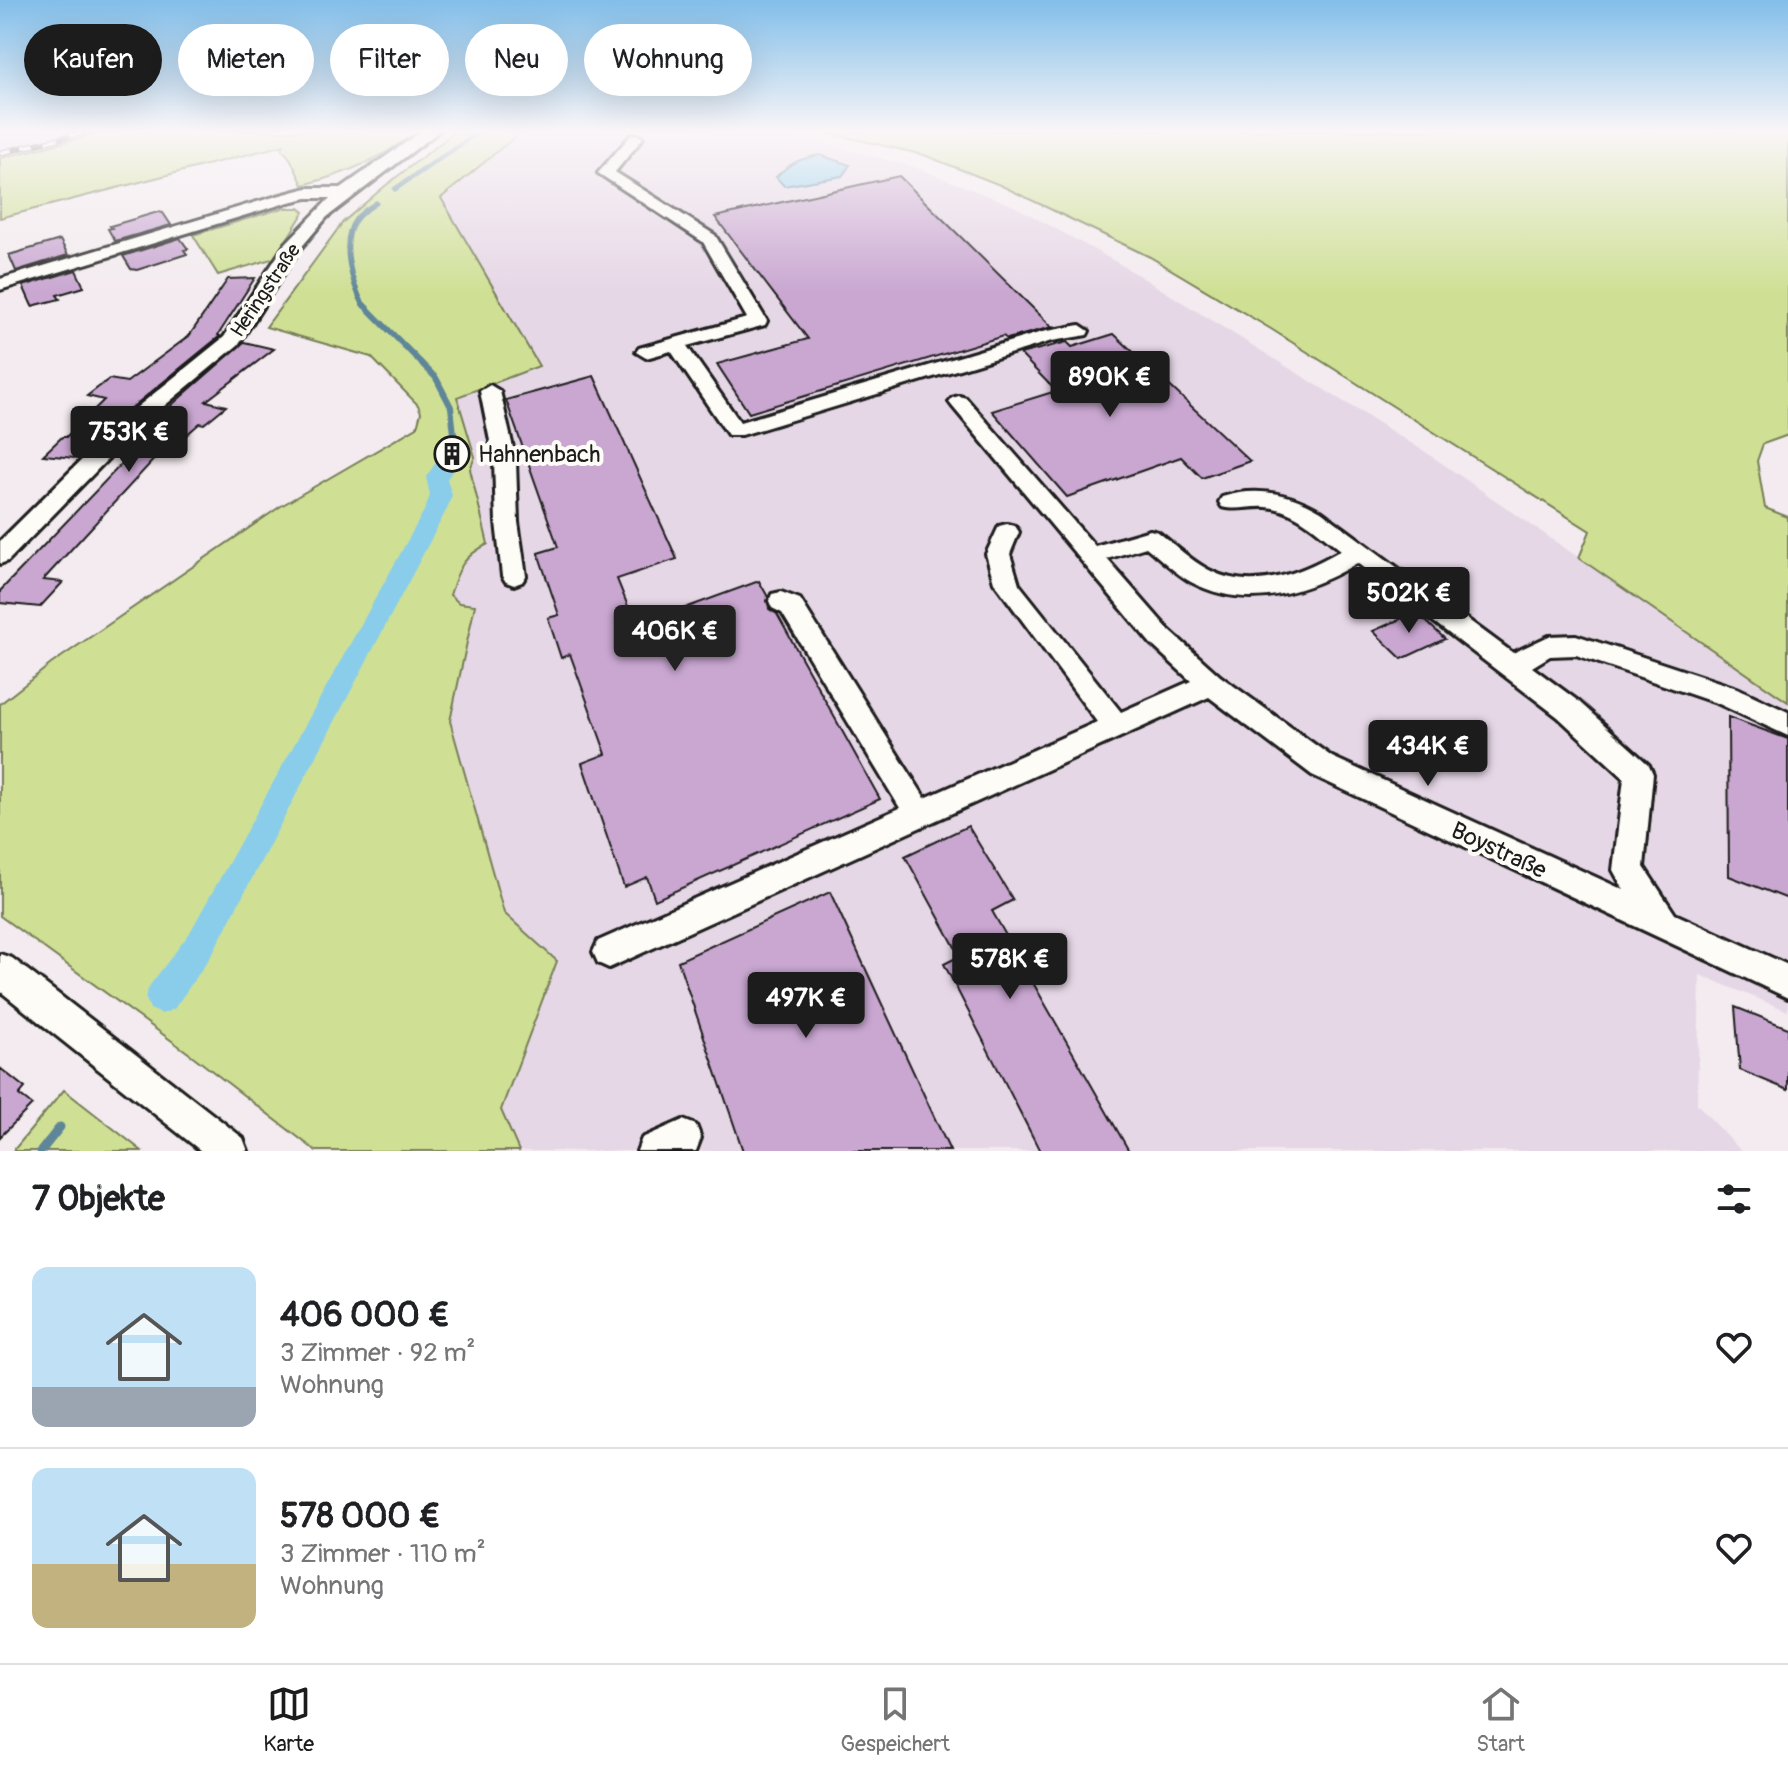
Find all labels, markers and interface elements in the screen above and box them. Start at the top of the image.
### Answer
chip: Kaufen [24,24,162,96]
chip: Mieten [178,24,314,96]
chip: Filter [330,24,449,96]
chip: Neu [465,24,568,96]
chip: Wohnung [584,24,752,96]
street label: Heringstraße [225,238,306,342]
pin: 890K € [1045,351,1175,419]
text: 890K € [1069,361,1151,393]
pin: 753K € [64,406,194,474]
text: 753K € [89,416,169,448]
building icon: Hahnenbach [433,435,471,473]
place label: Hahnenbach [478,440,601,469]
pin: 502K € [1344,567,1474,635]
text: 502K € [1367,577,1451,609]
pin: 406K € [610,605,740,673]
text: 406K € [632,615,718,647]
pin: 434K € [1363,720,1493,788]
text: 434K € [1386,730,1470,762]
street label: Boystraße [1447,816,1551,885]
pin: 578K € [945,933,1075,1001]
text: 578K € [970,943,1050,975]
pin: 497K € [741,972,871,1040]
text: 497K € [766,982,846,1014]
icon: filters [1712,1177,1756,1221]
text: 7 Objekte [32,1178,165,1221]
text: 406 000 € [280,1294,450,1337]
icon: home [96,1299,192,1395]
icon: heart [1712,1325,1756,1369]
text: 3 Zimmer · 92 m² [280,1337,475,1369]
text: Wohnung [280,1369,384,1401]
text: 578 000 € [280,1495,440,1538]
icon: home [96,1500,192,1596]
icon: heart [1712,1526,1756,1570]
text: 3 Zimmer · 110 m² [280,1538,486,1570]
text: Wohnung [280,1570,384,1602]
tab: Karte [263,1682,314,1758]
tab: Gespeichert [840,1682,950,1758]
tab: Start [1476,1682,1525,1758]

